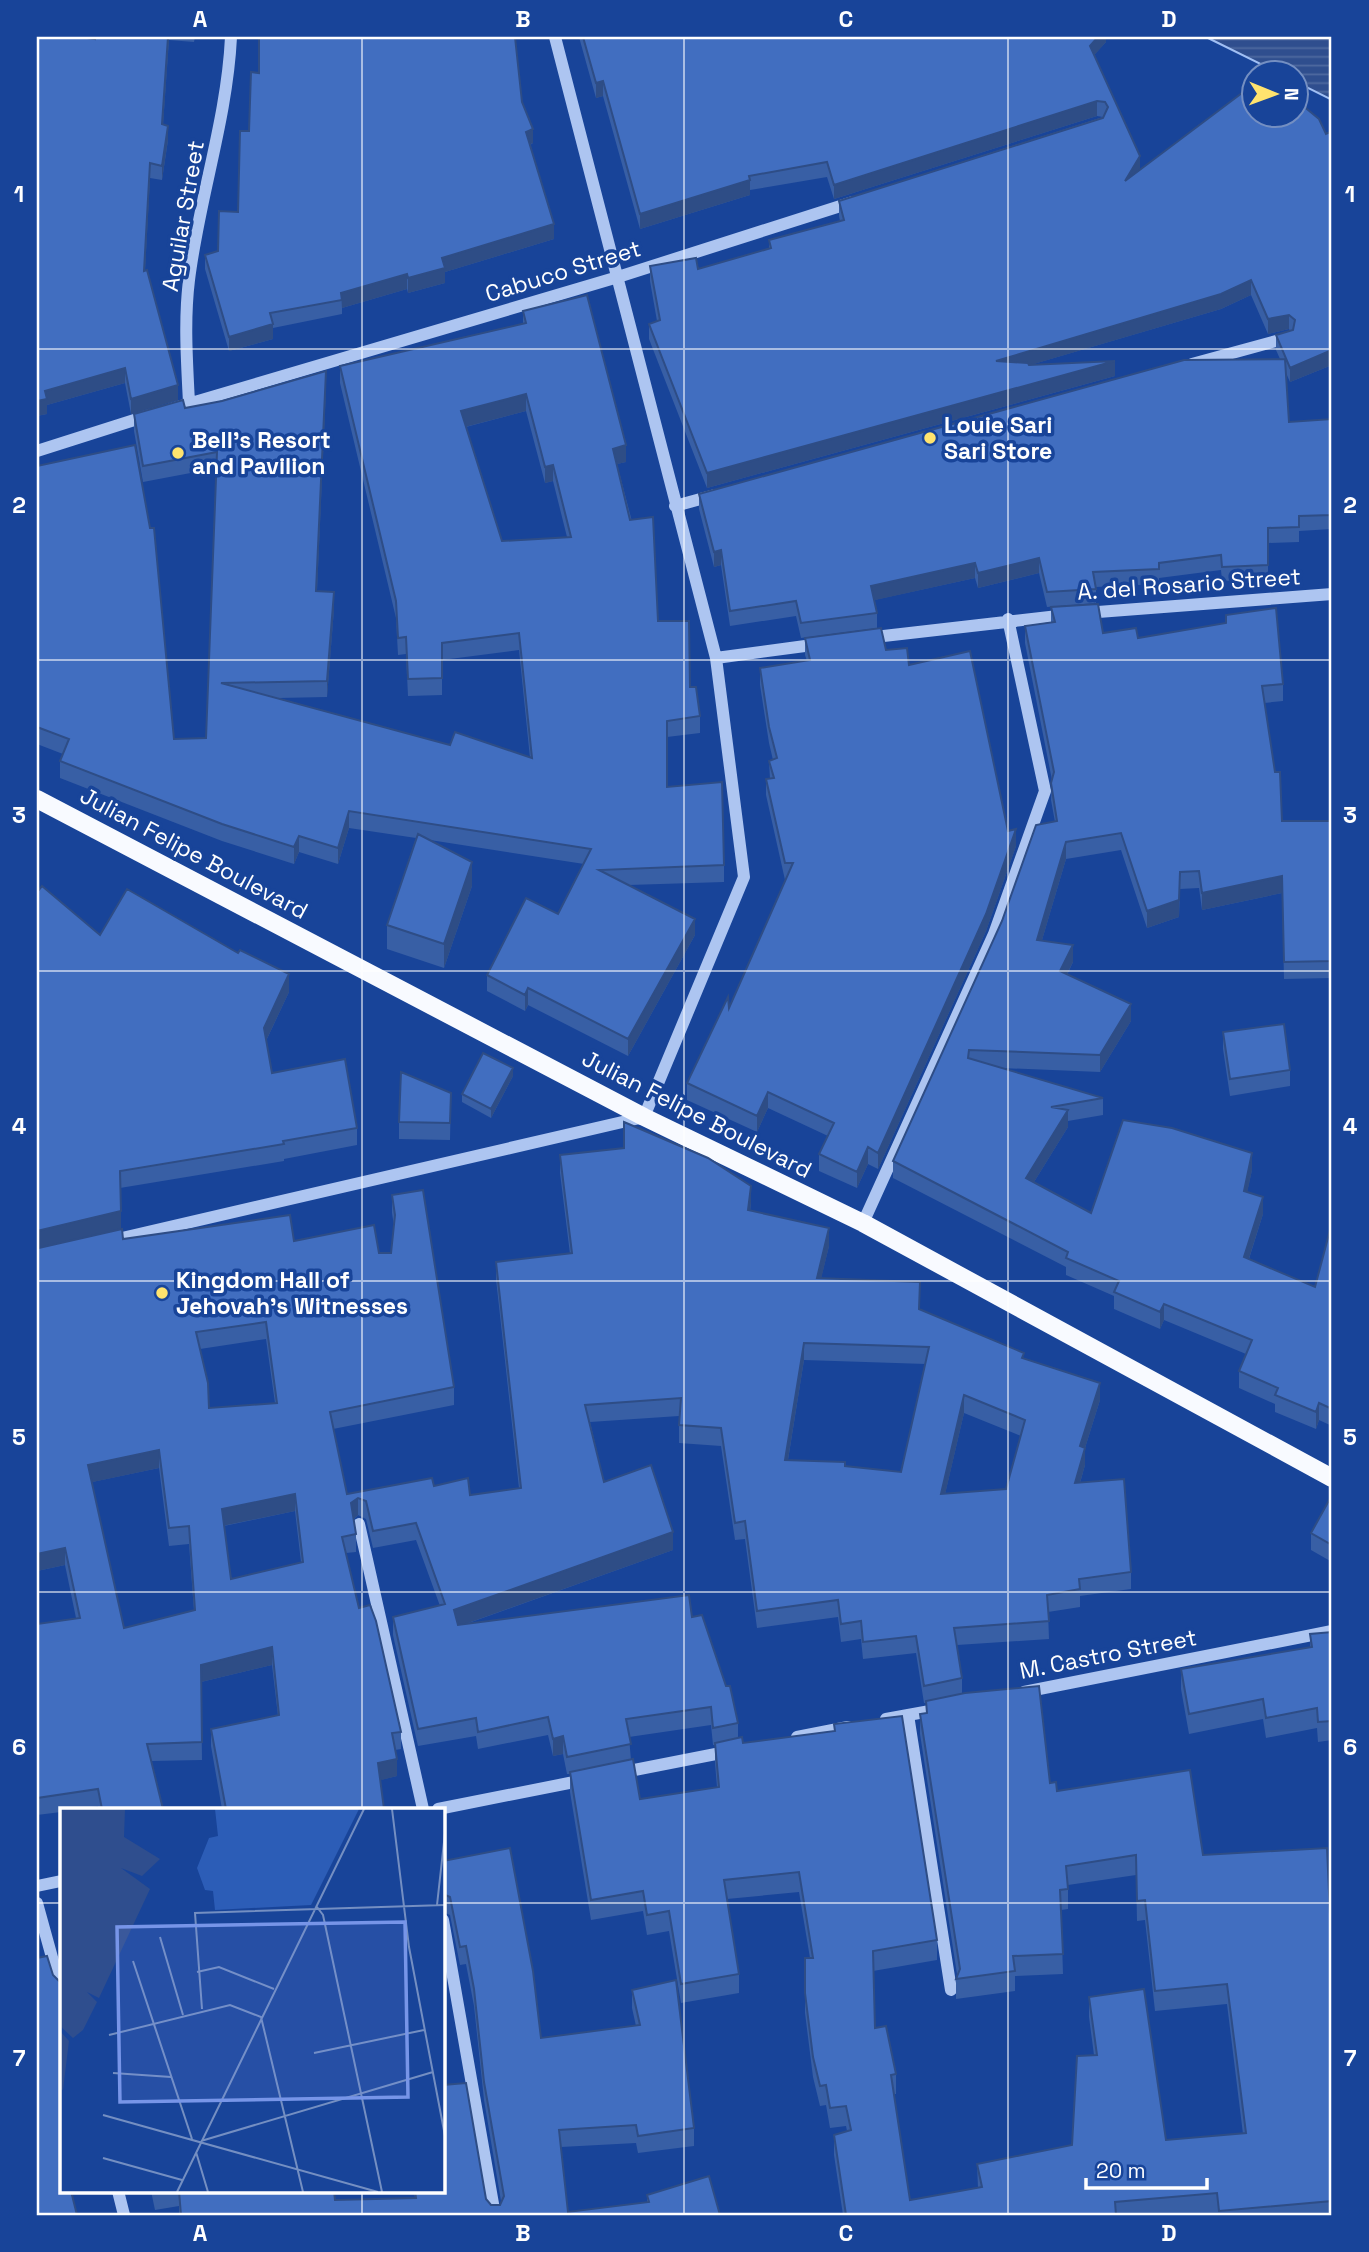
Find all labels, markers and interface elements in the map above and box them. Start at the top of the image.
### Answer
text: A [193,4,208,34]
text: B [515,4,531,34]
text: C [839,4,853,34]
text: D [1161,4,1177,34]
north arrow [1240,60,1310,130]
text: N [1279,88,1304,101]
street label: Aguilar Street [155,138,211,294]
text: 1 [14,179,24,209]
text: 1 [1345,179,1355,209]
street label: Cabuco Street [482,233,644,309]
place label: Louie Sari Sari Store [944,410,1052,466]
place label: Bell's Resort and Pavilion [192,425,331,481]
marker: Louie Sari Sari Store [922,430,938,446]
marker: Bell's Resort and Pavilion [170,445,186,461]
text: 2 [12,490,26,520]
text: 2 [1343,490,1357,520]
street label: A. del Rosario Street [1076,561,1302,607]
street label: Julian Felipe Boulevard [75,780,313,926]
text: 3 [12,800,26,830]
text: 3 [1343,800,1357,830]
street label: Julian Felipe Boulevard [577,1043,817,1185]
text: 4 [12,1111,27,1141]
text: 4 [1343,1111,1358,1141]
place label: Kingdom Hall of Jehovah's Witnesses [176,1265,408,1321]
marker: Kingdom Hall of Jehovah's Witnesses [154,1285,170,1301]
text: 5 [12,1422,26,1452]
text: 5 [1343,1422,1357,1452]
street label: M. Castro Street [1017,1622,1199,1686]
text: 6 [12,1732,26,1762]
text: 6 [1343,1732,1357,1762]
inset map [60,1808,444,2192]
text: 7 [13,2043,26,2073]
text: 7 [1344,2043,1357,2073]
scale bar [1086,2147,1206,2191]
text: 20 m [1096,2157,1146,2184]
text: A [193,2218,208,2248]
text: B [515,2218,531,2248]
text: C [839,2218,853,2248]
text: D [1161,2218,1177,2248]

